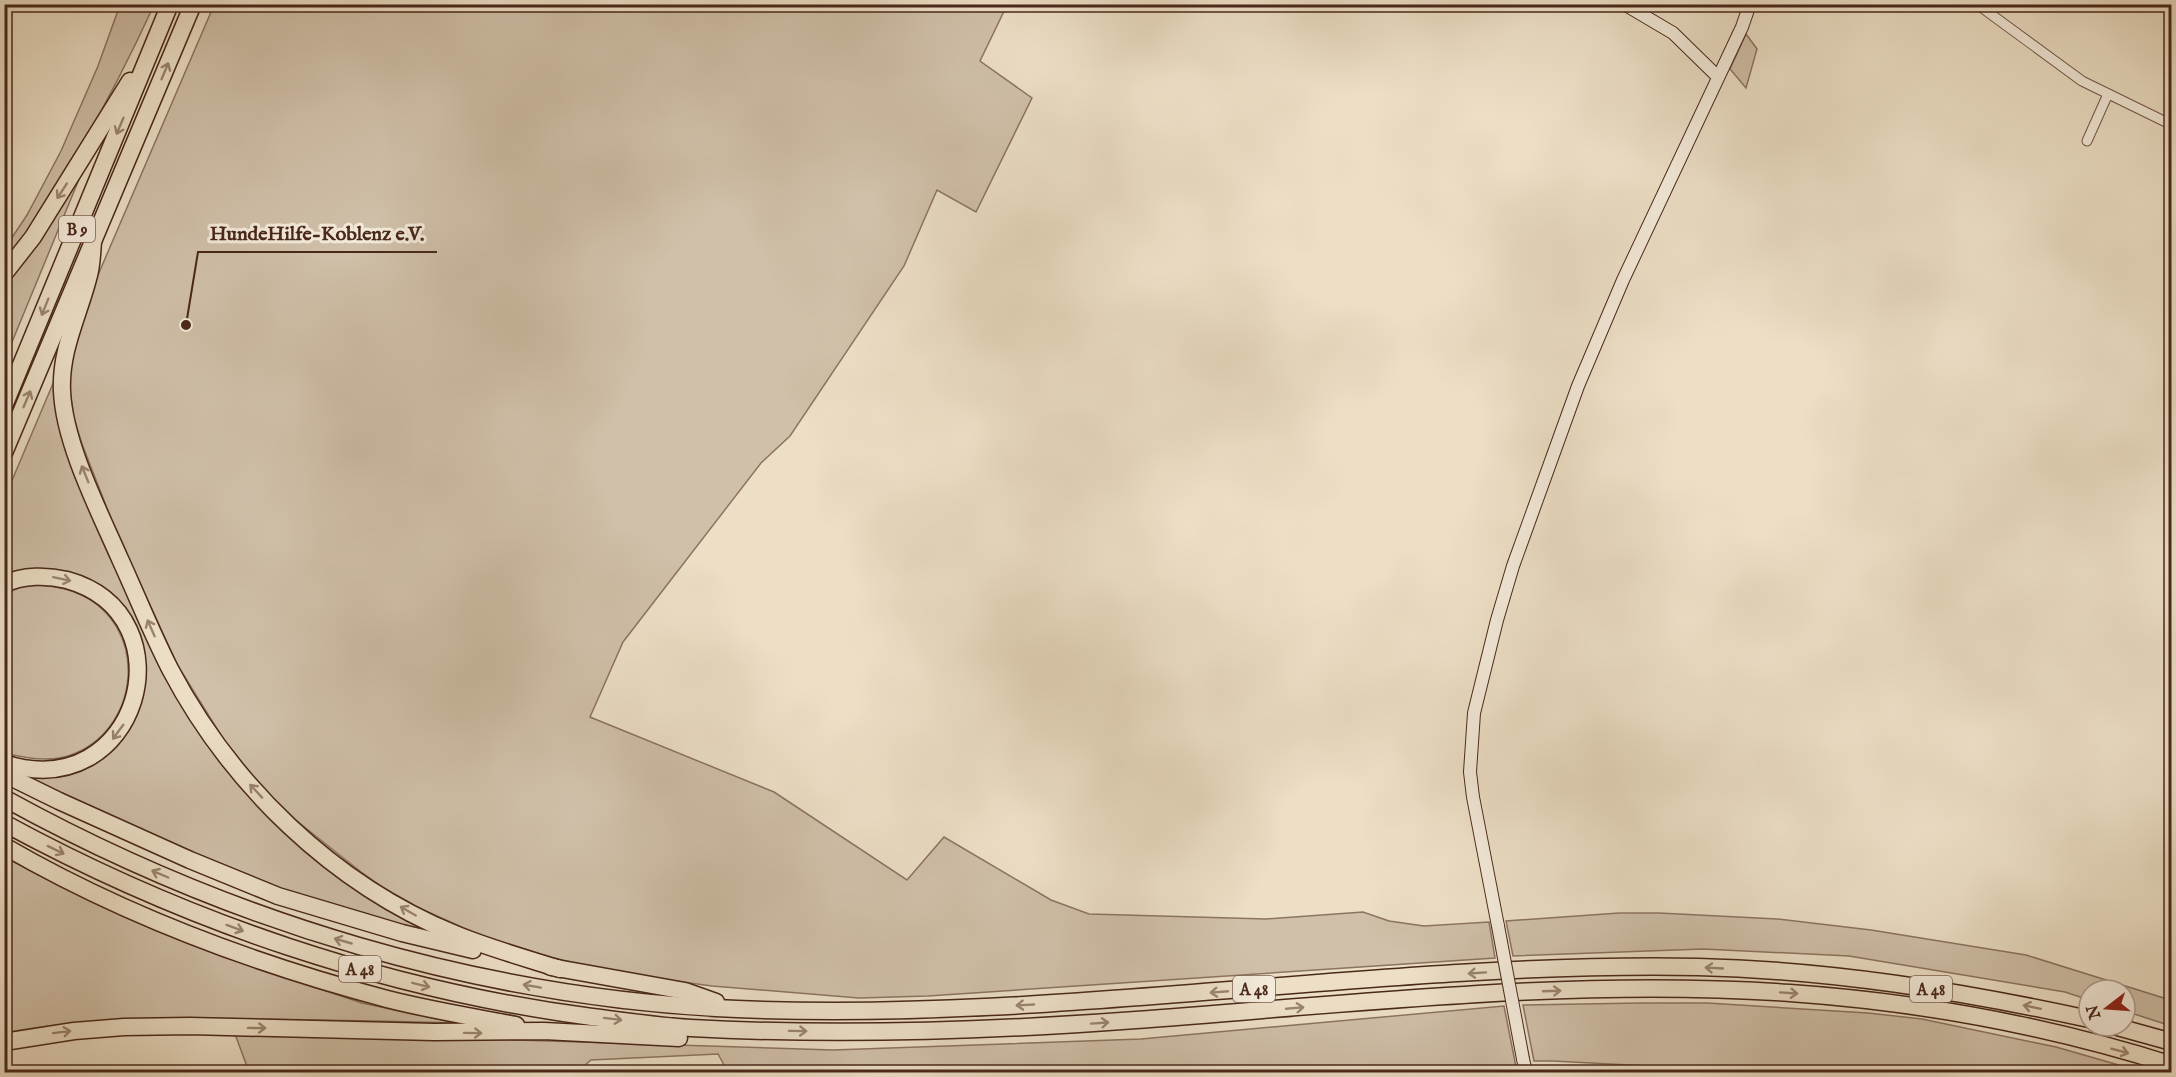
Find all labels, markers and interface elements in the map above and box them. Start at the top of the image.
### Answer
one-way arrow [160,62,171,80]
one-way arrow [114,117,125,135]
one-way arrow [56,182,68,199]
callout: HundeHilfe-Koblenz e.V. [198,214,437,252]
road number: B 9 [59,216,95,242]
text: HundeHilfe-Koblenz e.V. [210,222,424,247]
one-way arrow [39,297,50,315]
one-way arrow [22,390,33,409]
one-way arrow [78,465,89,484]
one-way arrow [51,574,71,585]
one-way arrow [144,619,156,637]
one-way arrow [112,723,124,739]
one-way arrow [249,784,263,799]
one-way arrow [47,845,65,857]
one-way arrow [151,868,169,880]
one-way arrow [400,905,417,917]
one-way arrow [225,923,244,934]
one-way arrow [333,935,352,947]
road number: A 48 [339,956,381,982]
one-way arrow [1704,962,1724,973]
one-way arrow [1467,967,1487,978]
road number: A 48 [1233,976,1275,1002]
road number: A 48 [1910,976,1952,1002]
north arrow [2077,978,2137,1038]
one-way arrow [411,979,430,991]
one-way arrow [523,980,543,991]
one-way arrow [1542,986,1562,997]
one-way arrow [1210,987,1230,998]
one-way arrow [1779,988,1799,999]
one-way arrow [1015,1000,1035,1011]
one-way arrow [2023,1000,2042,1012]
one-way arrow [1284,1002,1304,1013]
text: N [2083,1002,2106,1022]
one-way arrow [603,1014,622,1025]
one-way arrow [1090,1017,1110,1028]
one-way arrow [246,1022,266,1034]
one-way arrow [787,1026,807,1037]
one-way arrow [52,1027,71,1038]
one-way arrow [462,1027,482,1039]
one-way arrow [2110,1045,2129,1057]

